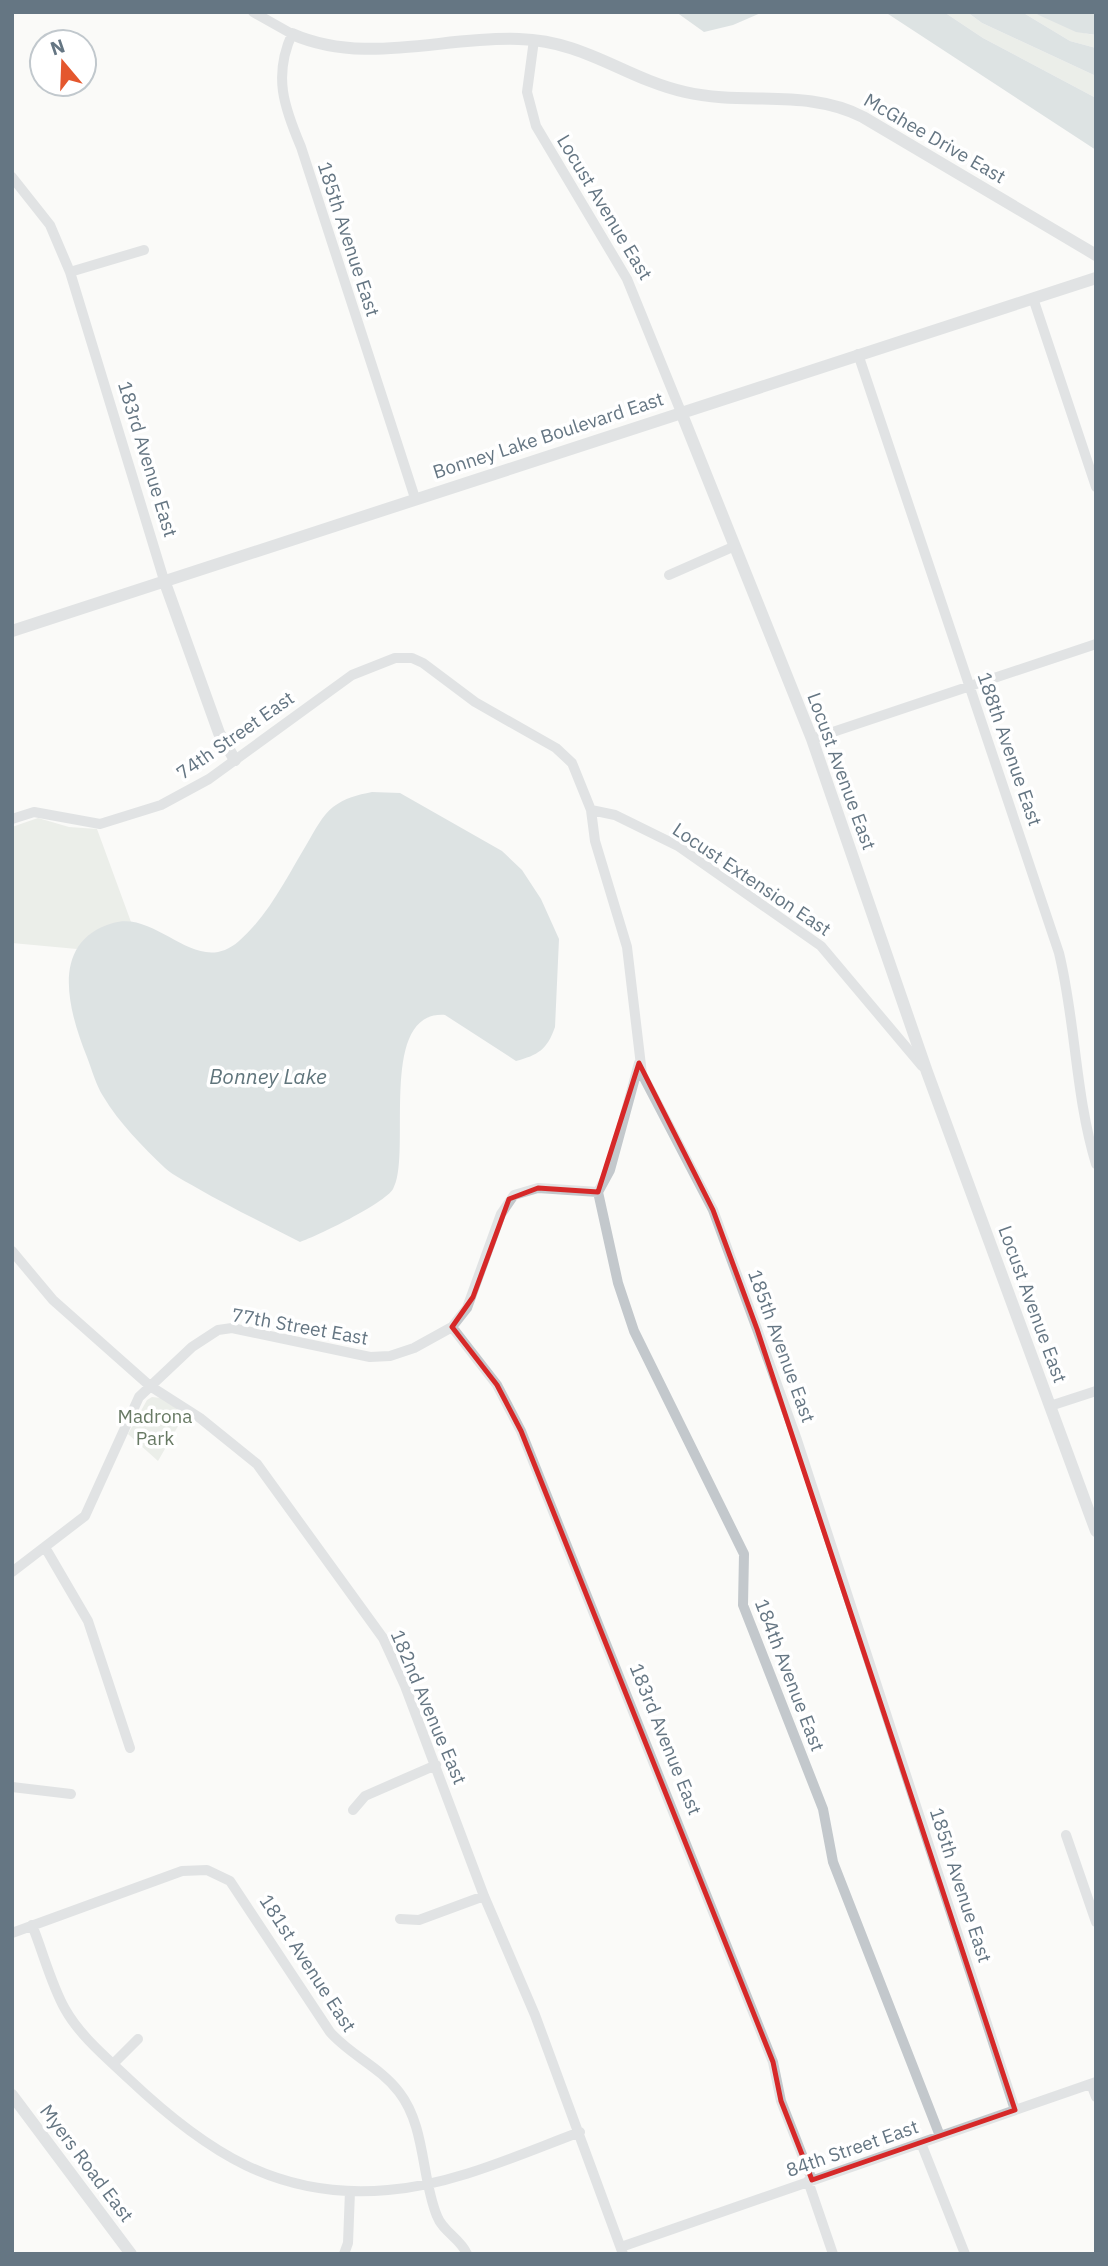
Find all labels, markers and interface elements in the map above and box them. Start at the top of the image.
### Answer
north arrow [28,28,98,98]
text: N [47,33,68,61]
street label: McGhee Drive East [860,88,1010,188]
street label: Locust Avenue East [552,130,658,284]
street label: 185th Avenue East [313,159,385,319]
street label: 183rd Avenue East [113,378,183,540]
street label: Bonney Lake Boulevard East [430,386,666,484]
street label: 188th Avenue East [972,669,1048,829]
street label: 74th Street East [171,685,299,785]
street label: Locust Avenue East [802,689,882,853]
street label: Locust Extension East [668,817,836,941]
water label: Bonney Lake [209,1062,327,1090]
street label: Locust Avenue East [993,1222,1073,1386]
street label: 185th Avenue East [743,1266,821,1426]
street label: 77th Street East [230,1302,370,1350]
park label: Madrona Park [117,1404,193,1450]
street label: 184th Avenue East [750,1596,830,1754]
street label: 182nd Avenue East [386,1626,472,1788]
street label: 183rd Avenue East [625,1660,707,1818]
street label: 185th Avenue East [925,1805,997,1965]
street label: 181st Avenue East [255,1890,361,2036]
street label: Myers Road East [35,2099,139,2227]
street label: 84th Street East [783,2114,921,2182]

